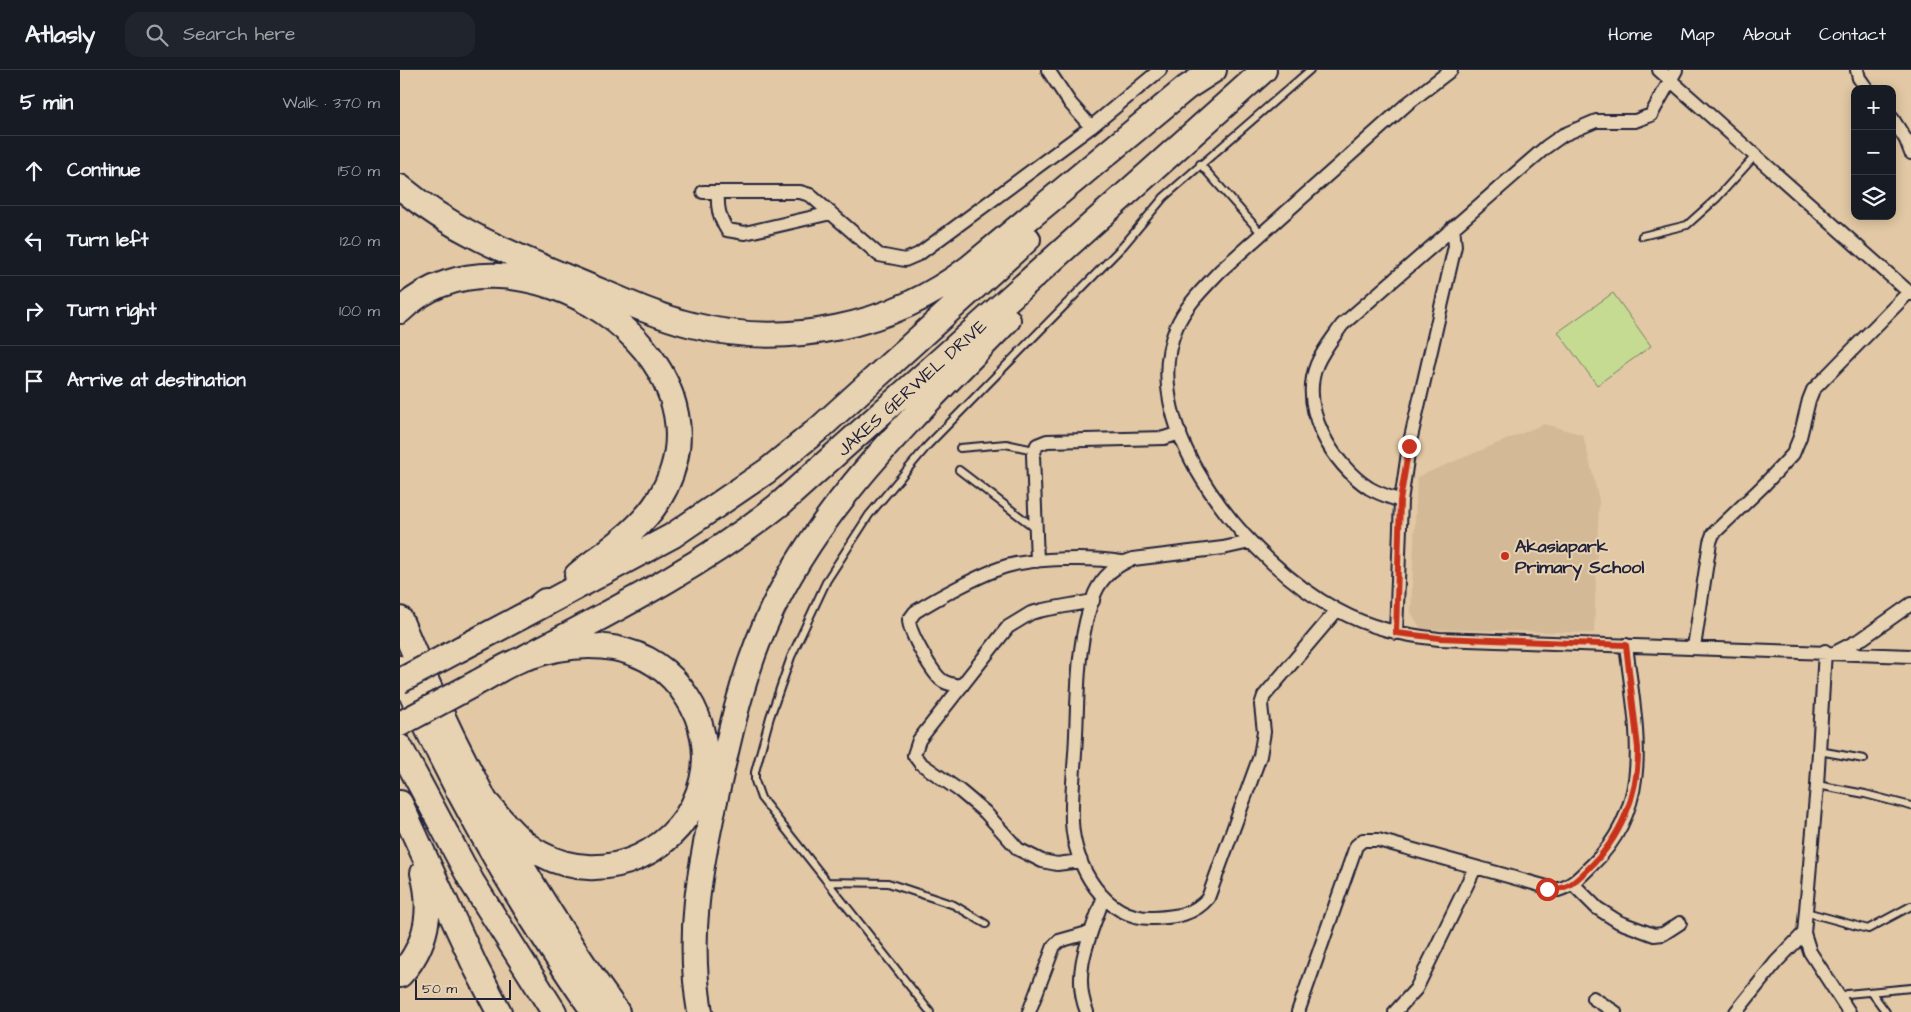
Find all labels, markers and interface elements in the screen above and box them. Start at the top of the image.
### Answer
search box [125,12,475,57]
text: Atlasly [25,18,95,52]
icon: search [143,21,171,49]
text: Search here [183,21,295,48]
text: Home [1608,22,1653,47]
text: Map [1681,22,1715,47]
text: About [1743,22,1791,47]
text: Contact [1819,22,1886,47]
map controls [1851,85,1896,220]
button: + [1851,85,1896,130]
text: 5 min [20,88,73,117]
text: Walk · 370 m [282,92,380,114]
button: − [1851,130,1896,175]
icon: ahead [20,157,48,185]
text: Continue [67,157,141,184]
text: 150 m [338,160,380,182]
button: layers [1851,175,1896,220]
icon: left [20,227,48,255]
text: Turn left [67,227,148,254]
text: 120 m [340,230,380,252]
icon: right [20,297,48,325]
text: Turn right [67,297,156,324]
text: 100 m [339,300,380,322]
street label: JAKES GERWEL DRIVE [832,314,993,462]
icon: arrive [20,367,48,395]
text: Arrive at destination [67,367,246,394]
route end [1398,435,1421,458]
place label: Akasiapark Primary School [1515,534,1644,581]
marker: Akasiapark Primary School [1499,550,1511,562]
route start [1536,878,1559,901]
scale bar [415,977,511,1000]
text: 50 m [422,979,457,999]

